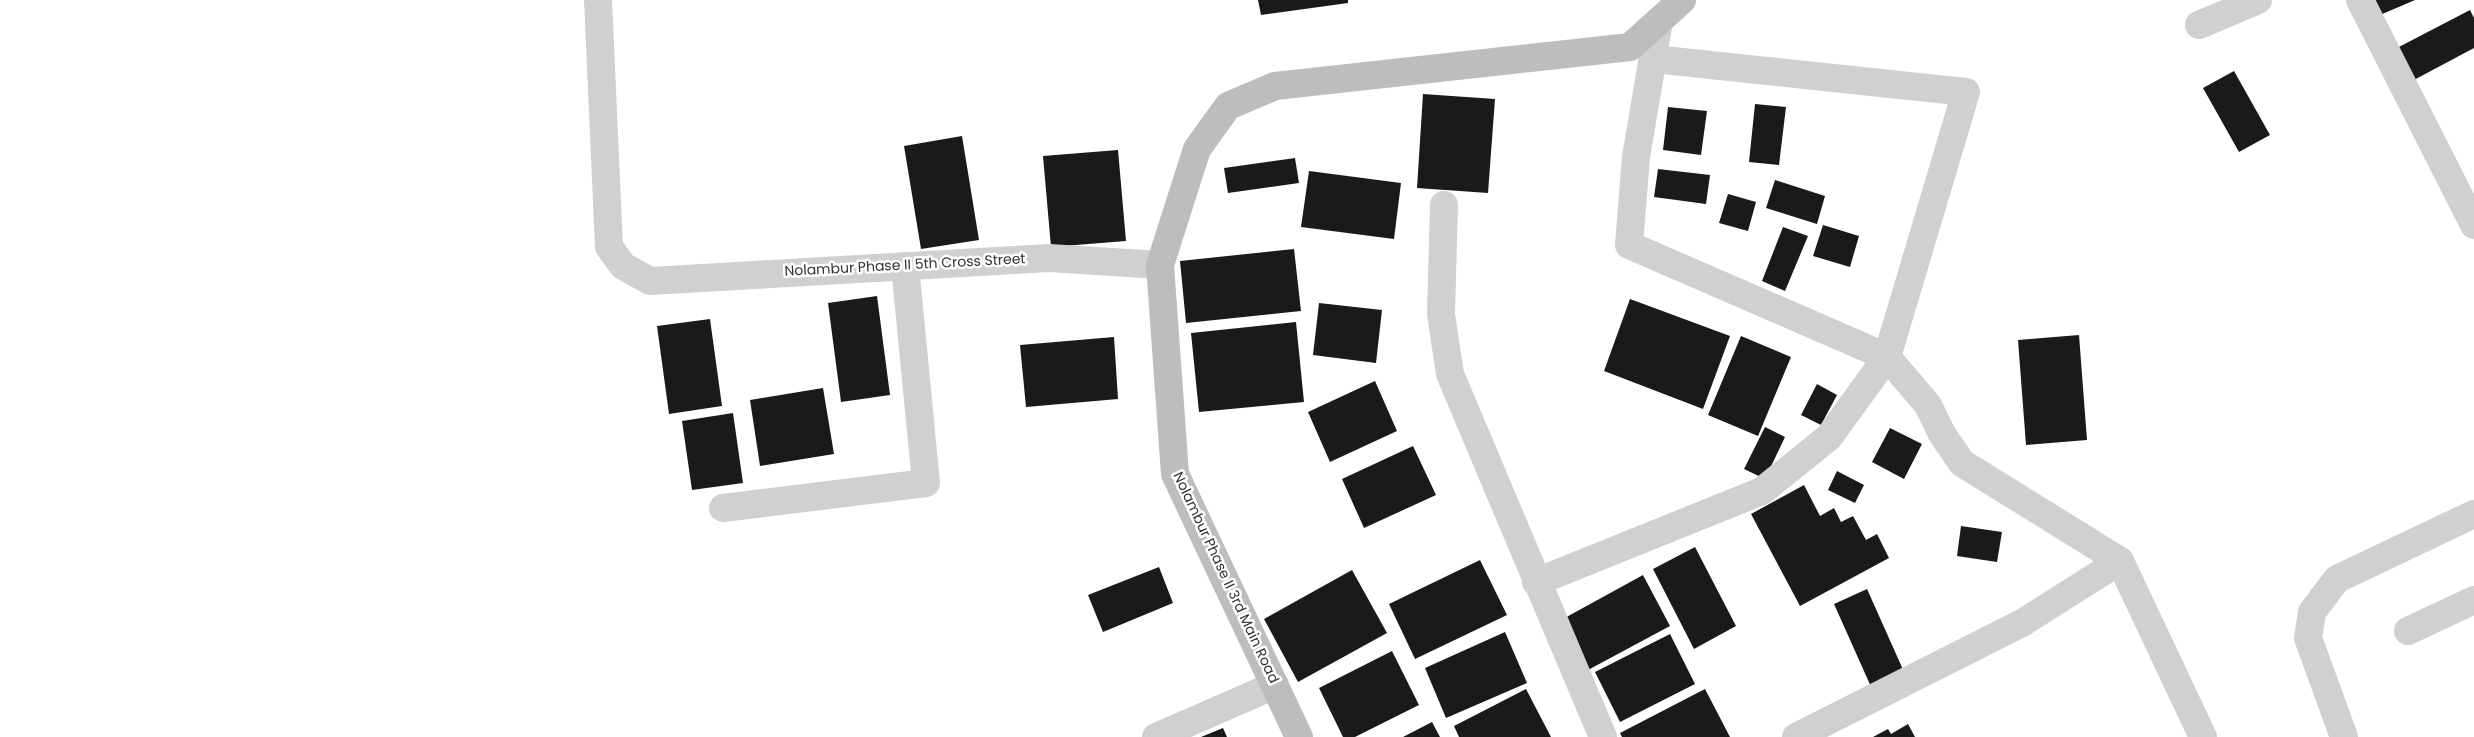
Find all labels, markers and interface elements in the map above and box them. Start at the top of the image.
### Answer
street label: Nolambur Phase II 5th Cross Street [784,251,1026,281]
street label: Nolambur Phase II 3rd Main Road [1169,470,1281,686]

